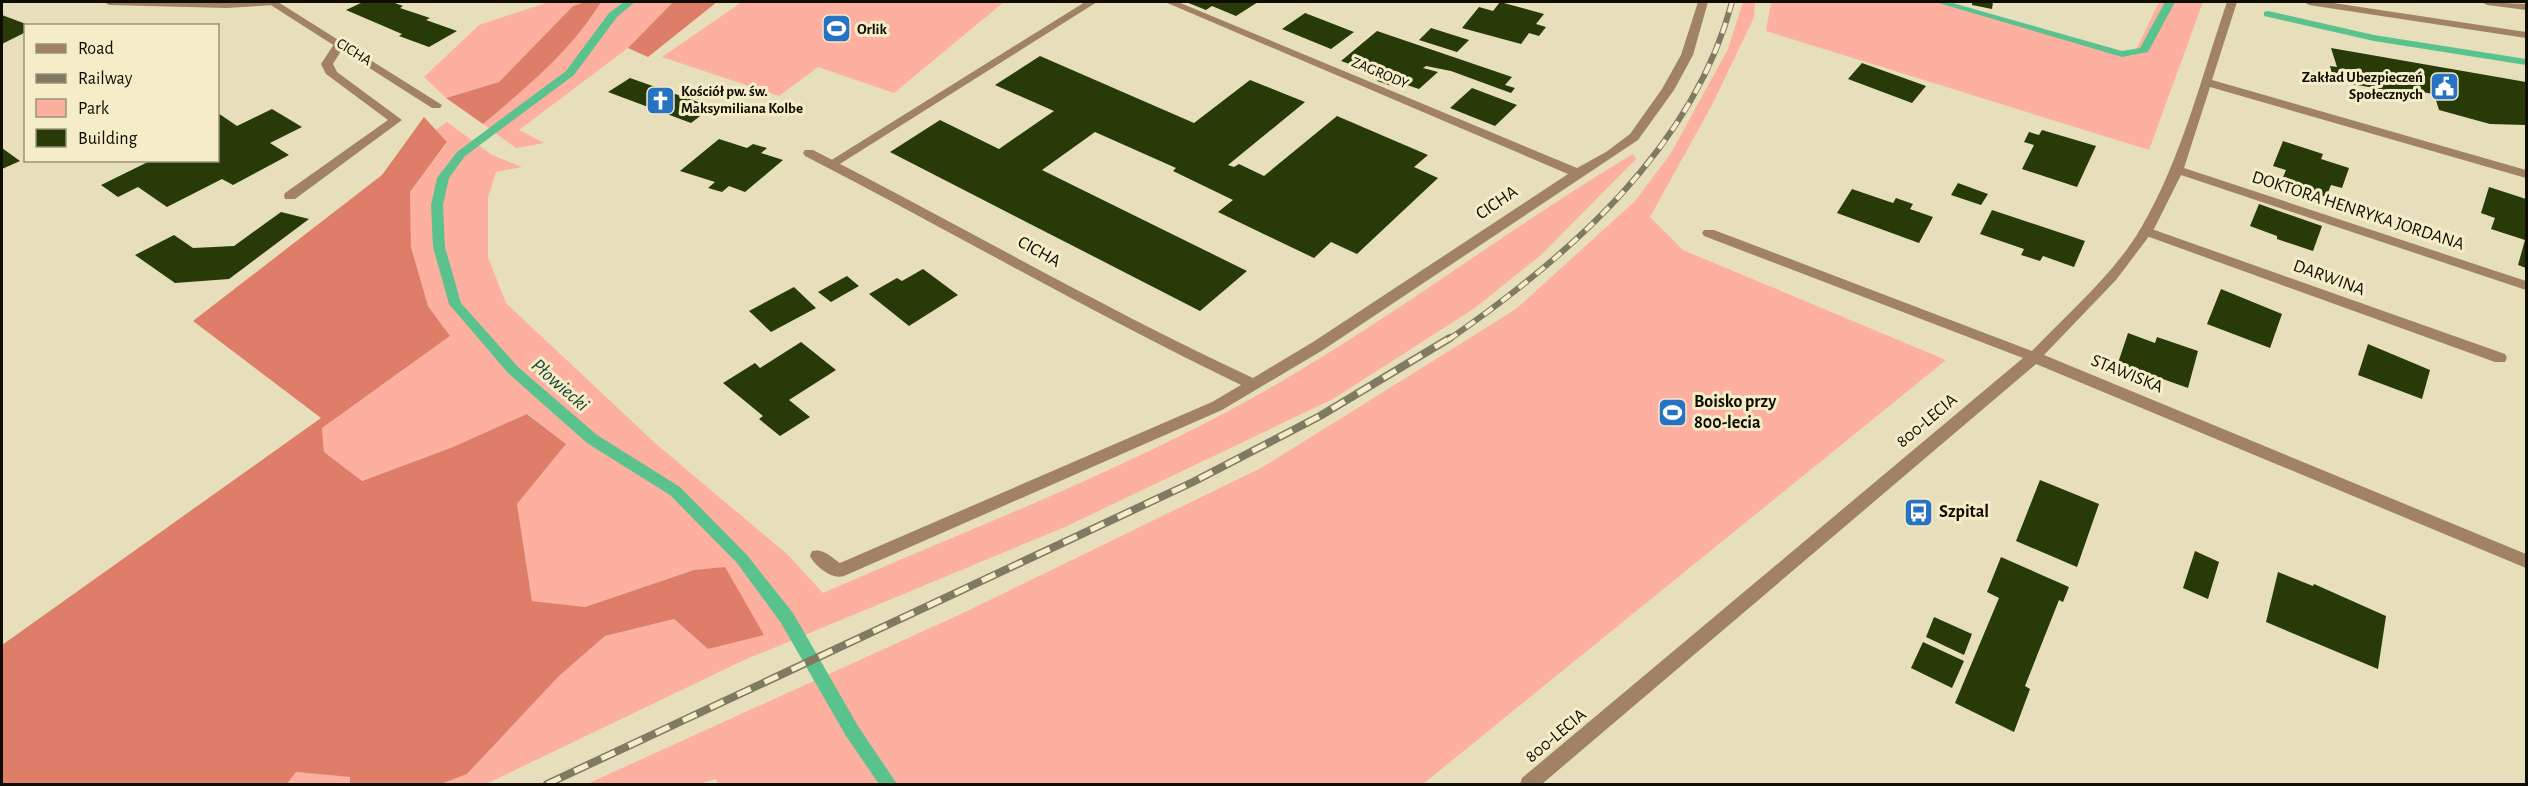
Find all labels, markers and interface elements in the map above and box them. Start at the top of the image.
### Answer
sports icon: Orlik [820,13,852,45]
place label: Orlik [857,22,888,37]
legend [24,24,219,162]
street label: CICHA [334,35,374,69]
text: Road [78,40,114,58]
street label: ZAGRODY [1349,54,1411,92]
text: Railway [78,70,133,88]
place label: Zakład Ubezpieczeń Społecznych [2302,70,2423,102]
public building icon: Zakład Ubezpieczeń Społecznych [2428,70,2460,102]
church icon: Kościół pw. św. Maksymiliana Kolbe [644,84,676,116]
place label: Kościół pw. św. Maksymiliana Kolbe [681,84,803,116]
text: Park [78,100,110,118]
text: Building [78,130,138,148]
street label: DOKTORA HENRYKA JORDANA [2250,168,2467,254]
street label: CICHA [1473,182,1522,223]
street label: CICHA [1015,233,1064,271]
street label: DARWINA [2291,257,2368,299]
street label: STAWISKA [2089,351,2166,397]
water label: Płowiecki [528,355,592,415]
street label: 800-LECIA [1893,390,1961,451]
place label: Boisko przy 800-lecia [1694,393,1777,432]
sports icon: Boisko przy 800-lecia [1657,396,1689,428]
bus stop icon: Szpital [1902,496,1934,528]
place label: Szpital [1939,503,1989,521]
street label: 800-LECIA [1522,705,1590,766]

